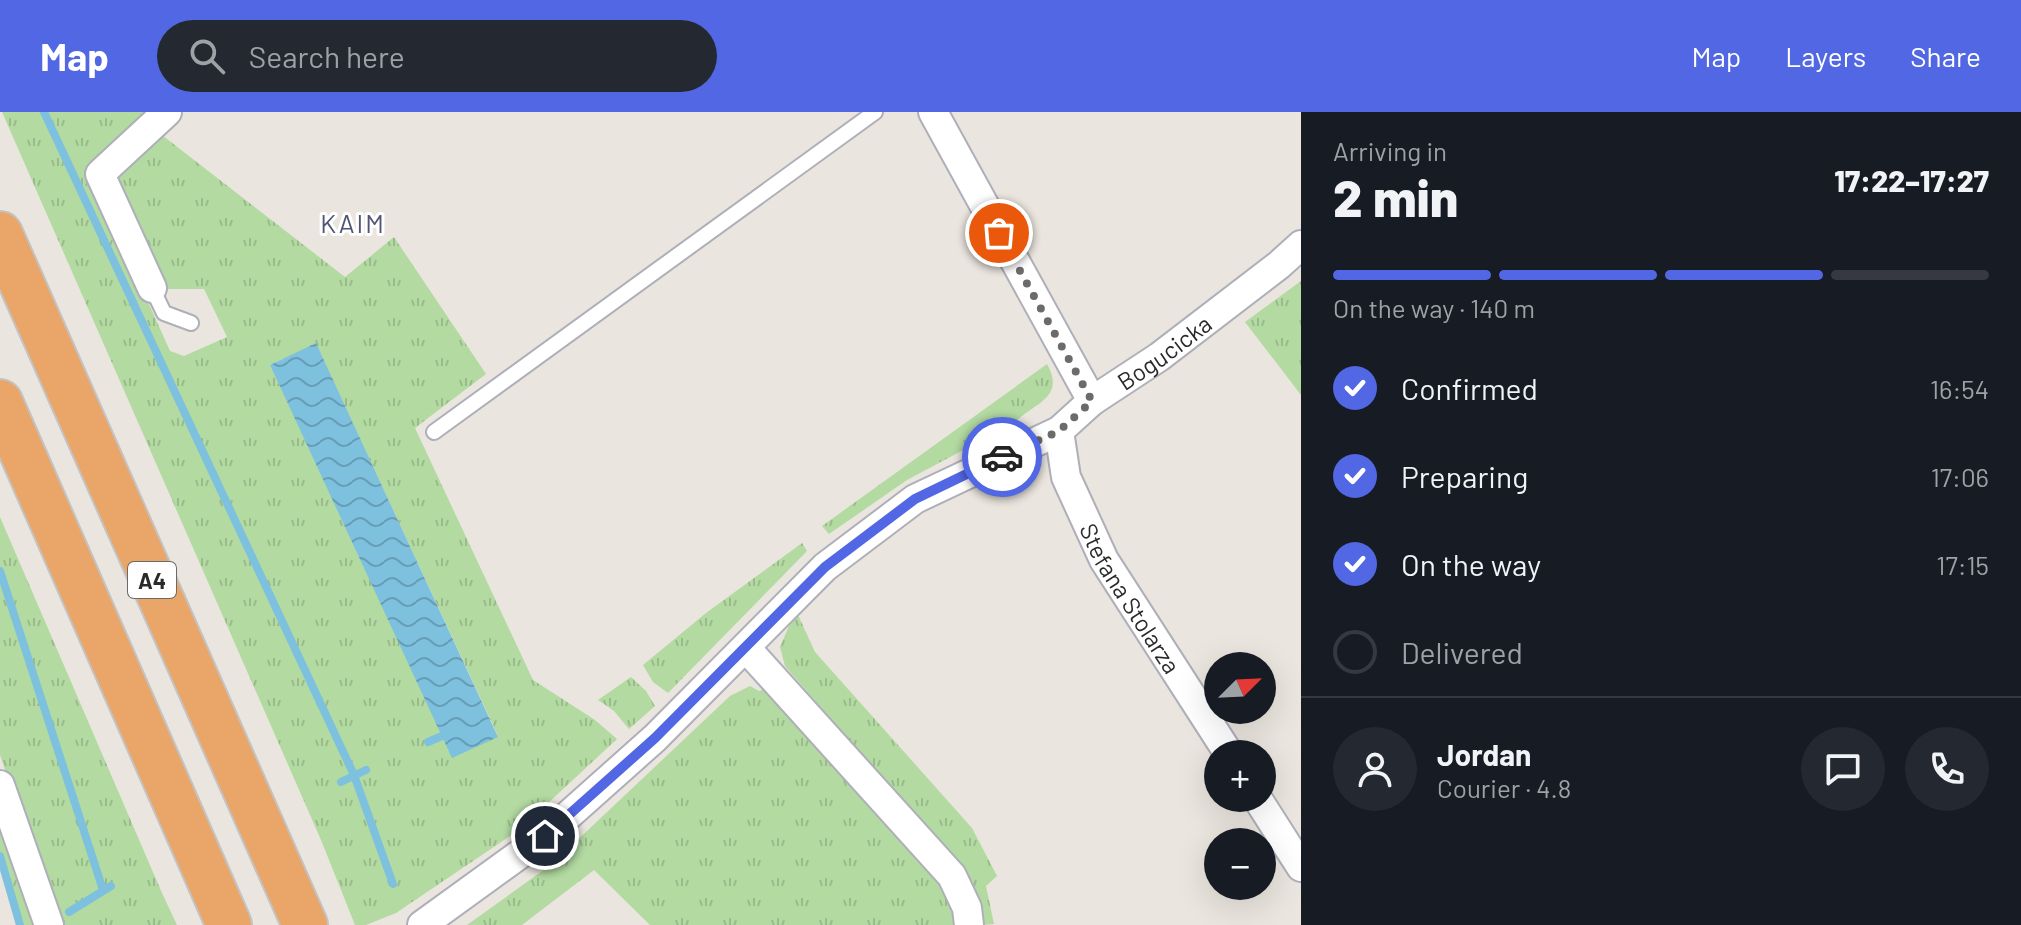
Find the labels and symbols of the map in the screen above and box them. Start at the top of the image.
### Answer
pin [965,199,1033,267]
district label: KAIM [320,207,386,238]
street label: Bogucicka [1111,308,1217,395]
courier [962,417,1042,497]
street label: Stefana Stolarza [1075,518,1187,678]
road number: A4 [128,562,176,598]
north arrow [1204,652,1276,724]
pin [511,802,579,870]

